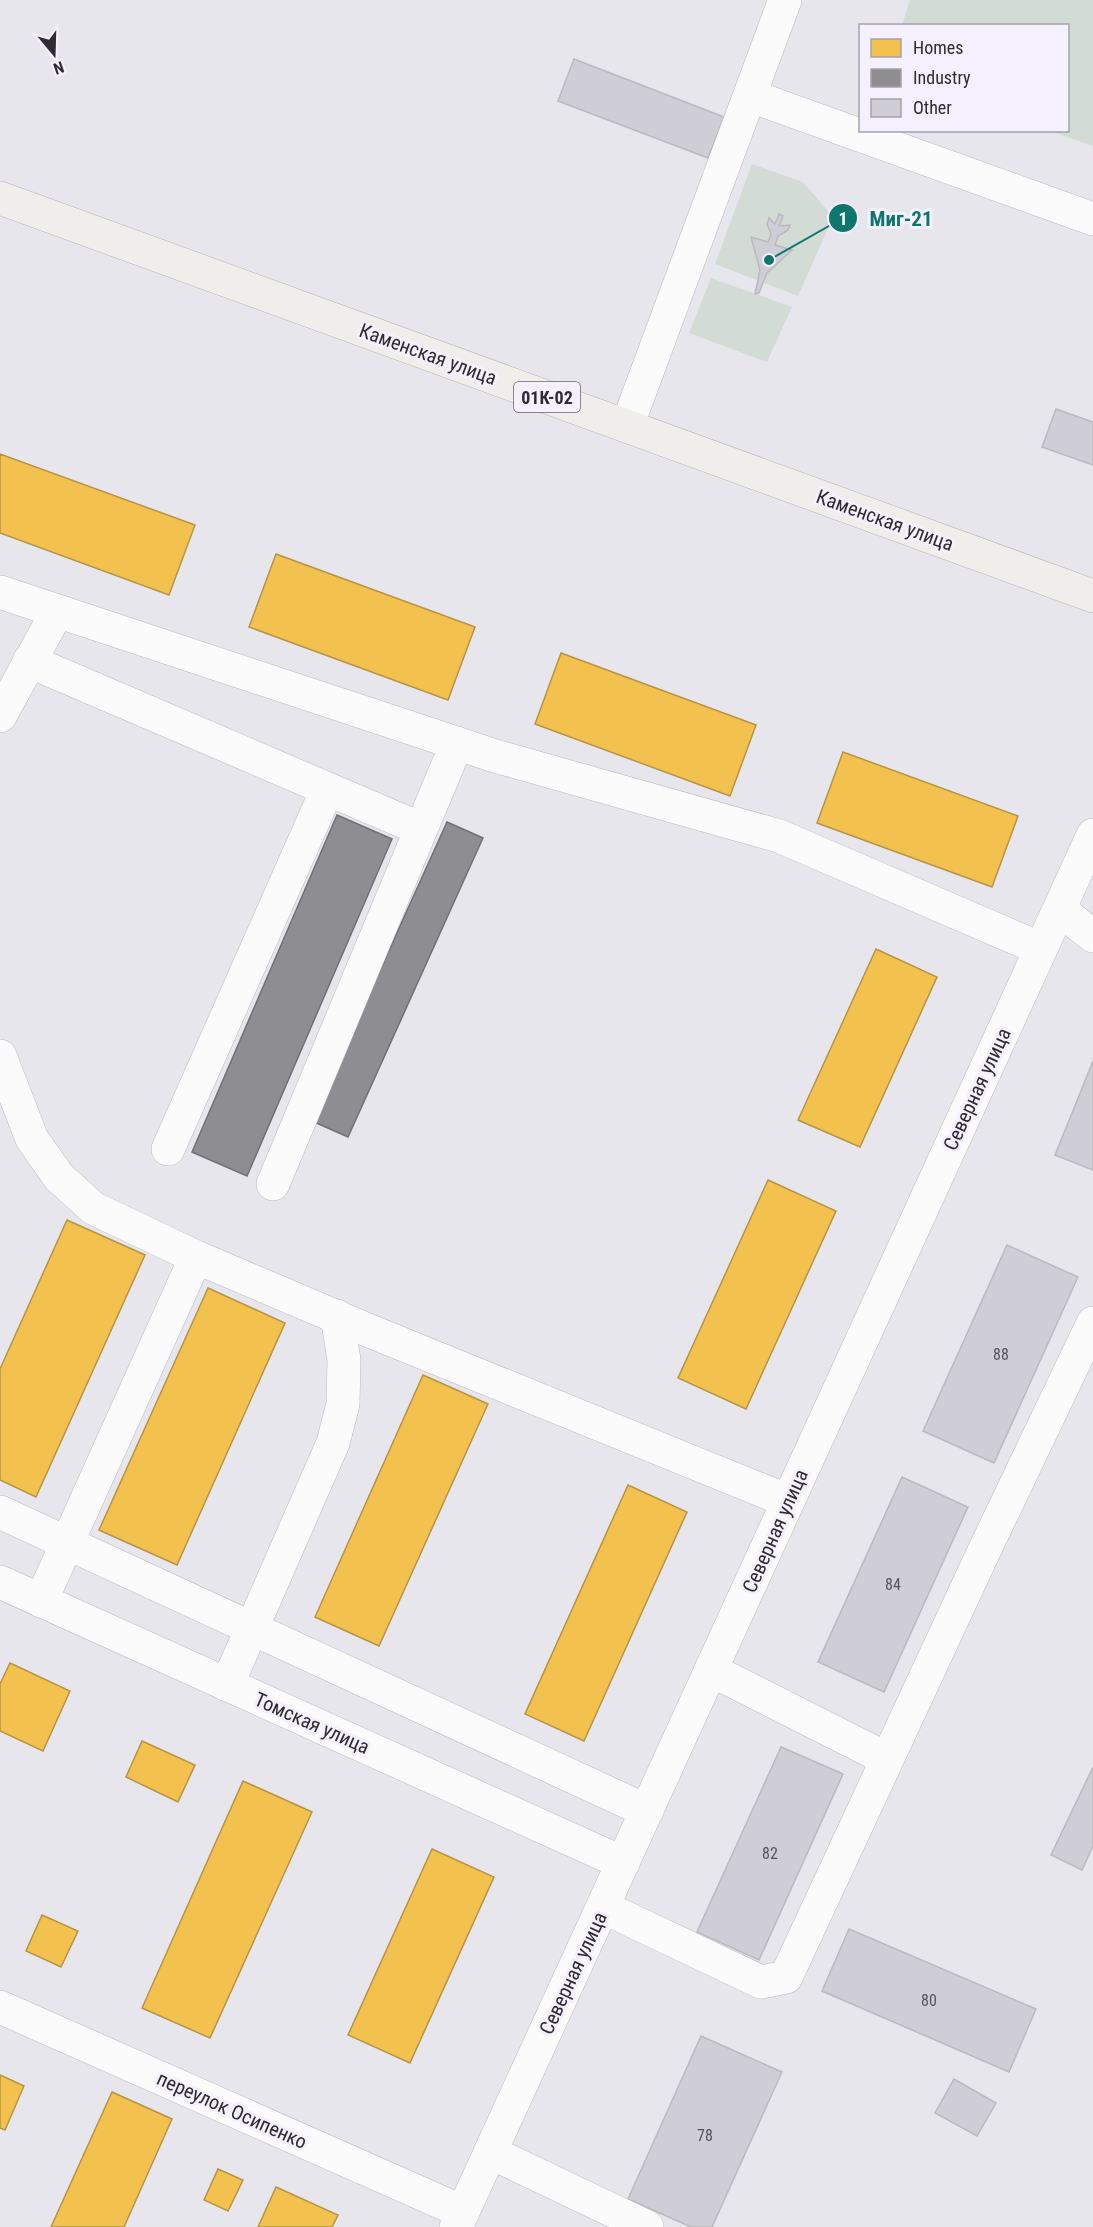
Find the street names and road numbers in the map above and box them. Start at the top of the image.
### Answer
street label: Каменская улица [356,318,500,390]
road number: 01К-02 [514,382,580,412]
street label: Каменская улица [813,484,957,556]
street label: Северная улица [938,1024,1016,1154]
street label: Северная улица [737,1466,813,1596]
street label: Томская улица [251,1687,373,1759]
street label: Северная улица [534,1908,612,2038]
street label: переулок Осипенко [153,2066,311,2154]

